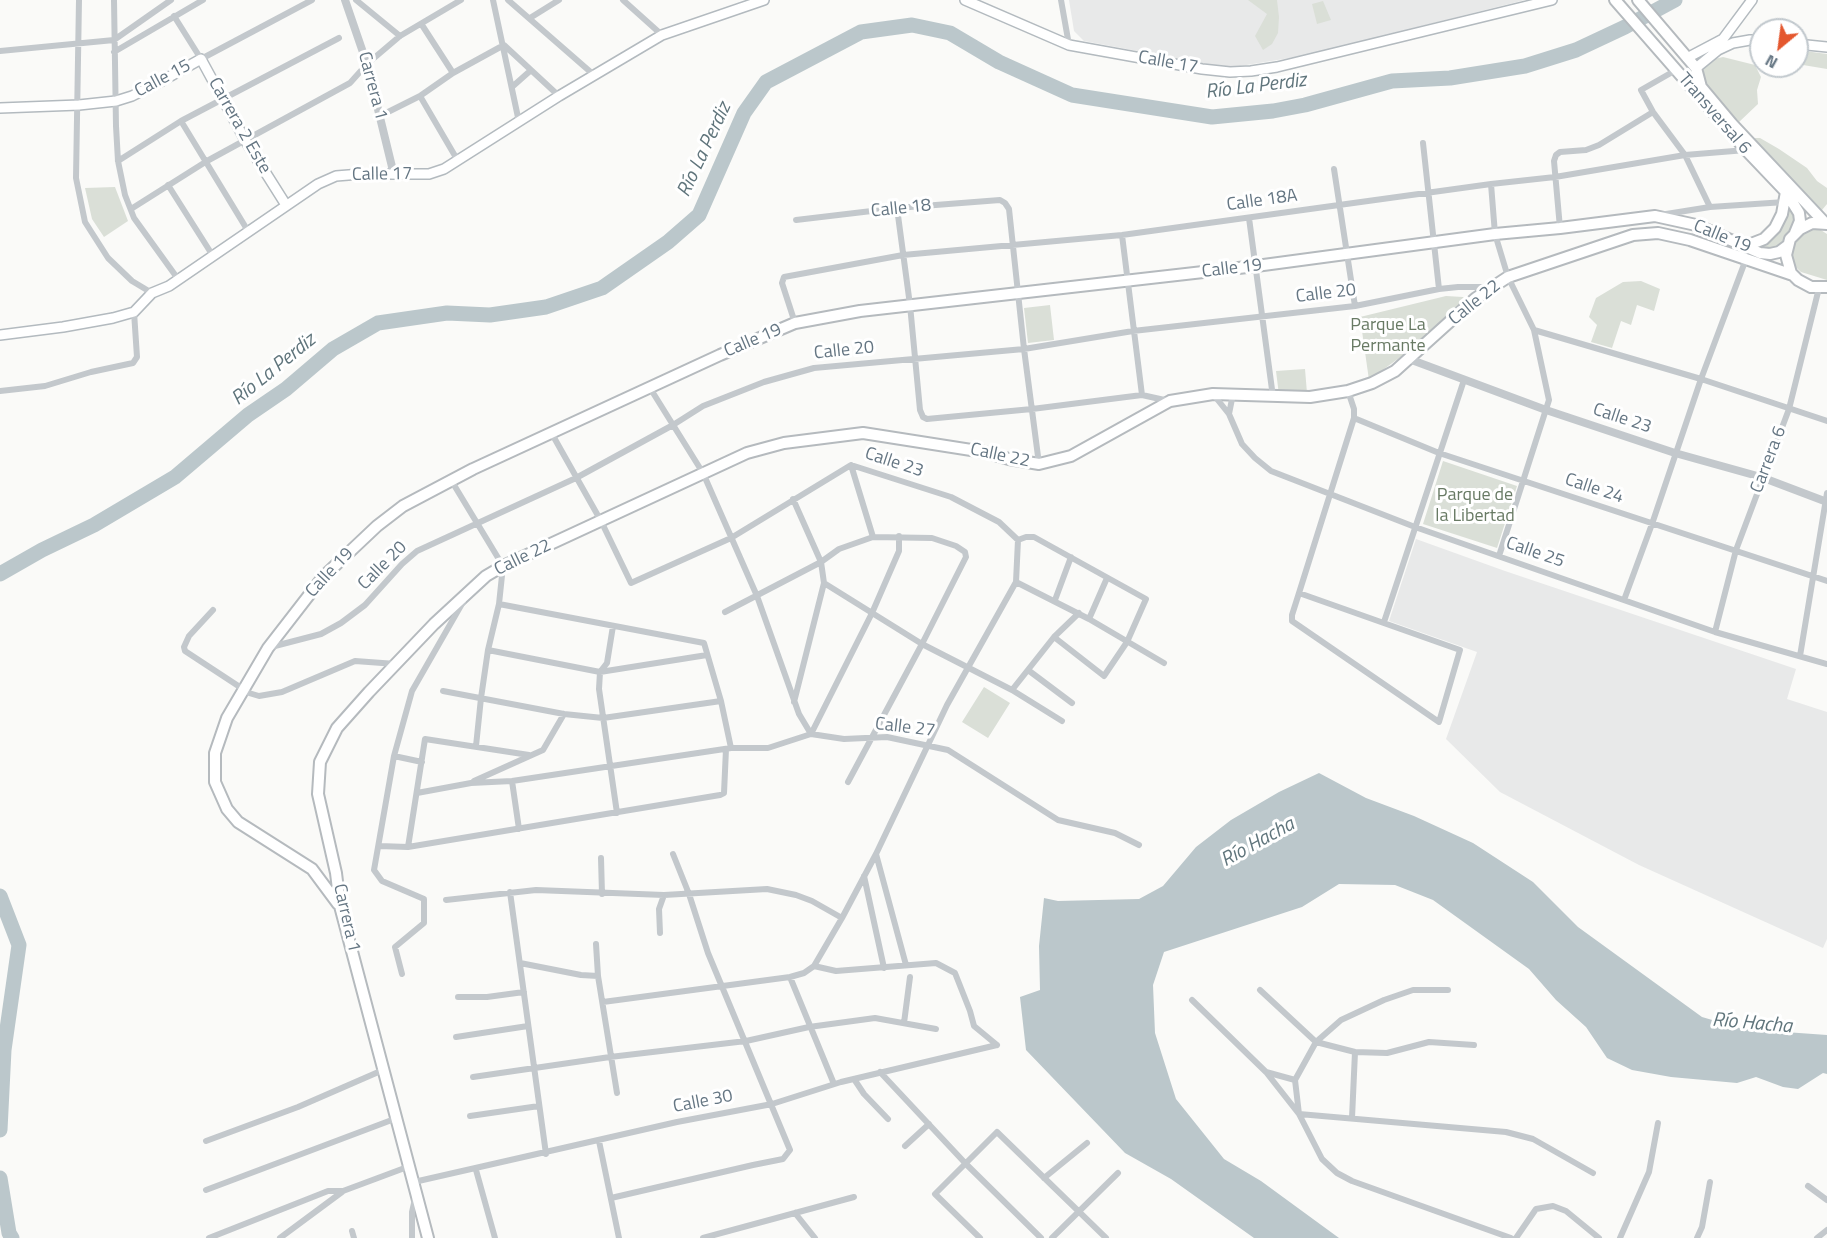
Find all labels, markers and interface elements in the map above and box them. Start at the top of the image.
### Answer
north arrow [1749,18,1809,78]
street label: Calle 17 [1136,47,1200,79]
text: N [1761,49,1782,75]
street label: Carrera 1 [353,50,391,122]
street label: Calle 15 [131,55,195,103]
water label: Río La Perdiz [1204,69,1308,105]
street label: Transversal 6 [1673,69,1755,159]
street label: Carrera 2 Este [203,74,275,178]
water label: Río La Perdiz [673,99,737,201]
street label: Calle 17 [352,164,412,186]
street label: Calle 18A [1225,185,1299,217]
street label: Calle 18 [870,195,932,223]
street label: Calle 19 [1690,216,1754,258]
street label: Calle 19 [1201,255,1263,283]
street label: Calle 22 [1445,276,1505,330]
street label: Calle 20 [1295,280,1357,308]
park label: Parque La Permante [1350,315,1426,358]
street label: Calle 19 [721,319,785,363]
water label: Río La Perdiz [227,329,321,411]
street label: Calle 20 [813,337,875,365]
street label: Calle 23 [1590,399,1654,439]
street label: Carrera 6 [1746,424,1792,496]
street label: Calle 22 [968,439,1032,473]
street label: Calle 23 [862,443,926,483]
street label: Calle 24 [1562,469,1626,509]
park label: Parque de la Libertad [1435,485,1515,528]
street label: Calle 25 [1503,533,1567,573]
street label: Calle 22 [491,535,555,581]
street label: Calle 20 [354,537,412,595]
street label: Calle 19 [302,544,358,602]
street label: Calle 27 [874,714,936,742]
water label: Río Hacha [1217,813,1299,873]
street label: Carrera 1 [328,882,364,954]
water label: Río Hacha [1711,1009,1793,1039]
street label: Calle 30 [671,1086,735,1118]

